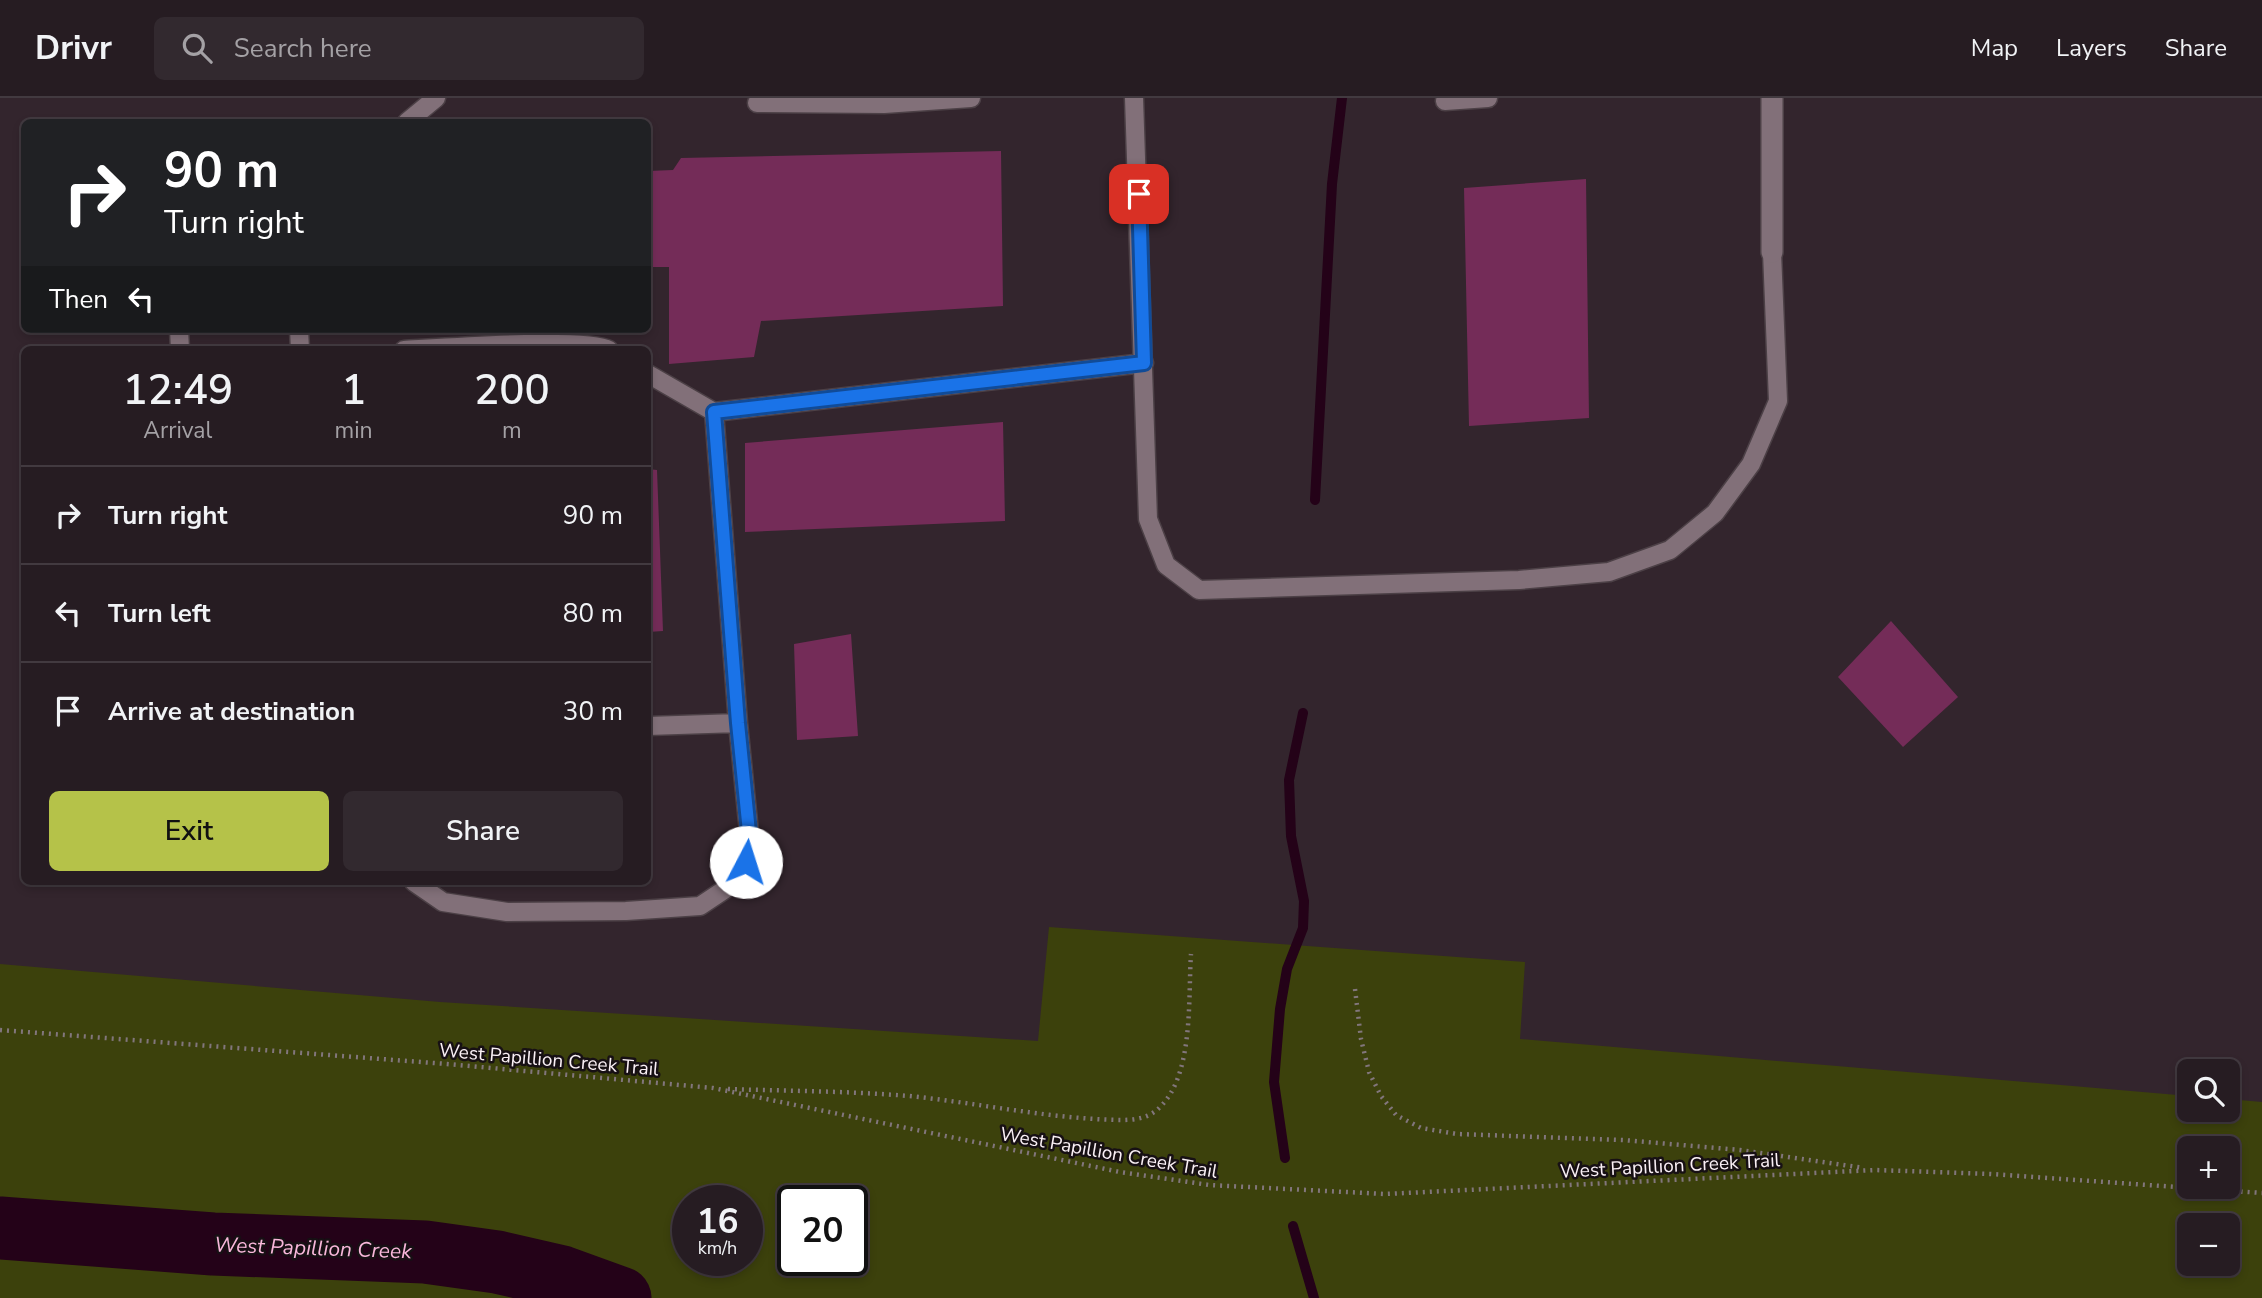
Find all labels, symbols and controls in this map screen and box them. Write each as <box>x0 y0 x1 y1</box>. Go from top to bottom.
search box <box>154 17 644 80</box>
text: Drivr <box>35 26 112 71</box>
icon: search <box>178 29 216 67</box>
text: Search here <box>234 31 372 66</box>
text: Map <box>1971 32 2018 64</box>
text: Layers <box>2056 32 2127 64</box>
text: Share <box>2165 32 2227 64</box>
text: 90 m <box>164 137 279 204</box>
icon: right <box>49 147 140 238</box>
pin <box>1109 164 1169 224</box>
icon: arrive <box>1120 175 1158 213</box>
text: Turn right <box>164 201 304 244</box>
icon: left <box>122 280 160 318</box>
text: Then <box>49 282 108 317</box>
text: 12:49 <box>122 362 233 419</box>
text: 1 <box>341 362 366 419</box>
text: 200 <box>474 362 550 419</box>
text: Arrival <box>143 415 212 446</box>
text: min <box>335 415 373 446</box>
text: m <box>502 415 522 446</box>
icon: right <box>49 496 87 534</box>
text: Turn right <box>108 498 227 533</box>
text: 90 m <box>563 498 623 533</box>
icon: left <box>49 594 87 632</box>
text: Turn left <box>108 596 211 631</box>
text: 80 m <box>563 596 623 631</box>
icon: arrive <box>49 692 87 730</box>
text: Arrive at destination <box>108 694 355 729</box>
text: 30 m <box>563 694 623 729</box>
button: Exit <box>49 791 329 871</box>
button: Share <box>343 791 623 871</box>
position arrow <box>709 825 783 899</box>
street label: West Papillion Creek Trail <box>438 1037 660 1083</box>
map controls <box>2177 1059 2240 1276</box>
button: search <box>2177 1059 2240 1122</box>
street label: West Papillion Creek Trail <box>998 1121 1220 1185</box>
button: + <box>2177 1136 2240 1199</box>
street label: West Papillion Creek Trail <box>1559 1147 1781 1185</box>
speed limit sign: 20 <box>777 1185 868 1276</box>
text: 16 <box>696 1198 739 1245</box>
button: − <box>2177 1213 2240 1276</box>
water label: West Papillion Creek <box>214 1231 413 1265</box>
text: km/h <box>698 1236 737 1260</box>

